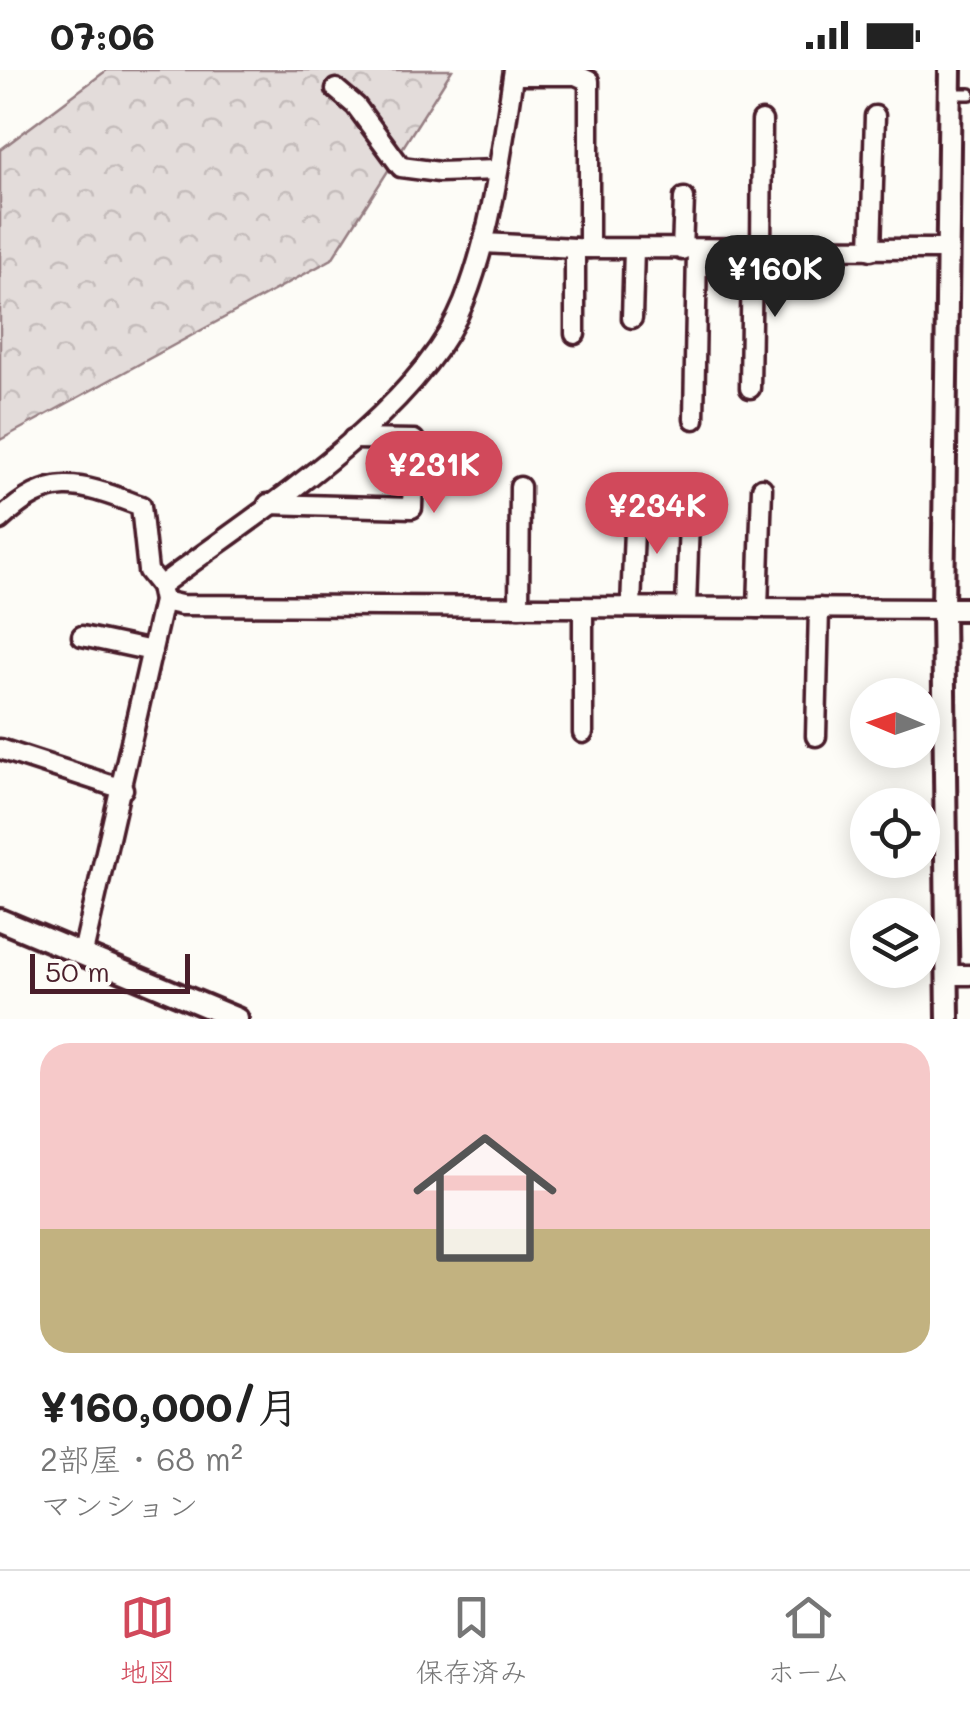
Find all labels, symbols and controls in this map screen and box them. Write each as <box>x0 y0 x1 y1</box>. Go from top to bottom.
text: 07:06 <box>50 10 155 60</box>
pin: ¥160K <box>705 235 845 320</box>
text: ¥160K <box>727 246 823 288</box>
pin: ¥231K <box>364 431 504 516</box>
text: ¥231K <box>387 442 481 484</box>
pin: ¥234K <box>587 472 727 557</box>
text: ¥234K <box>607 483 707 525</box>
north arrow <box>850 678 940 768</box>
map controls <box>850 678 940 988</box>
button: locate <box>850 788 940 878</box>
button: layers <box>850 898 940 988</box>
scale bar <box>30 949 190 994</box>
text: 50 m <box>45 953 110 989</box>
icon: home <box>395 1108 575 1288</box>
text: ¥160,000/月 <box>40 1378 299 1433</box>
text: 2部屋 · 68 m² <box>40 1437 243 1479</box>
text: マンション <box>40 1483 199 1525</box>
tab: 地図 <box>120 1590 176 1690</box>
tab: 保存済み <box>416 1590 528 1690</box>
tab: ホーム <box>767 1590 850 1690</box>

